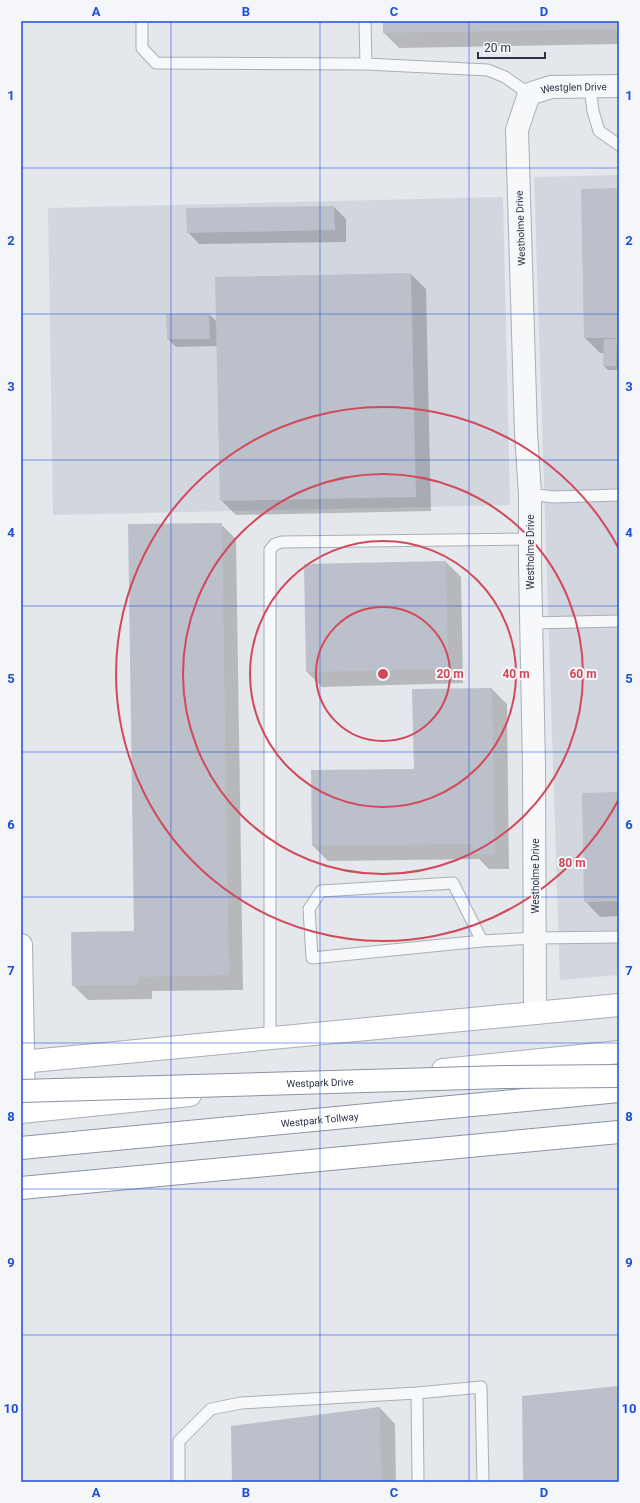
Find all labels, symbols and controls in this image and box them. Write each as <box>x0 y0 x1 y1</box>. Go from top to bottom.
text: A <box>92 4 101 19</box>
text: B <box>242 4 250 19</box>
text: C <box>390 4 399 19</box>
text: D <box>540 4 548 19</box>
scale bar <box>478 34 545 60</box>
text: 20 m <box>484 41 511 55</box>
street label: Westglen Drive <box>539 81 607 96</box>
text: 1 <box>7 88 15 103</box>
text: 1 <box>625 88 633 103</box>
street label: Westholme Drive <box>514 190 527 266</box>
text: 2 <box>7 233 15 248</box>
text: 2 <box>625 233 633 248</box>
text: 3 <box>7 379 15 394</box>
text: 3 <box>625 379 633 394</box>
street label: Westholme Drive <box>525 514 536 590</box>
text: 4 <box>7 525 15 540</box>
text: 4 <box>625 525 633 540</box>
centre of rings <box>376 667 390 681</box>
text: 20 m <box>436 667 464 681</box>
text: 40 m <box>502 667 530 681</box>
text: 60 m <box>569 667 597 681</box>
text: 5 <box>7 671 15 686</box>
text: 5 <box>625 671 633 686</box>
text: 6 <box>7 817 15 832</box>
text: 6 <box>625 817 633 832</box>
street label: Westholme Drive <box>530 838 541 914</box>
text: 80 m <box>558 856 586 870</box>
text: 7 <box>7 963 15 978</box>
text: 7 <box>625 963 633 978</box>
street label: Westpark Drive <box>286 1076 354 1089</box>
text: 8 <box>7 1109 15 1124</box>
text: 8 <box>625 1109 633 1124</box>
street label: Westpark Tollway <box>280 1111 359 1129</box>
text: 9 <box>7 1255 15 1270</box>
text: 9 <box>625 1255 633 1270</box>
text: 10 <box>4 1401 18 1416</box>
text: 10 <box>622 1401 636 1416</box>
text: A <box>92 1485 101 1500</box>
text: B <box>242 1485 250 1500</box>
text: C <box>390 1485 399 1500</box>
text: D <box>540 1485 548 1500</box>

